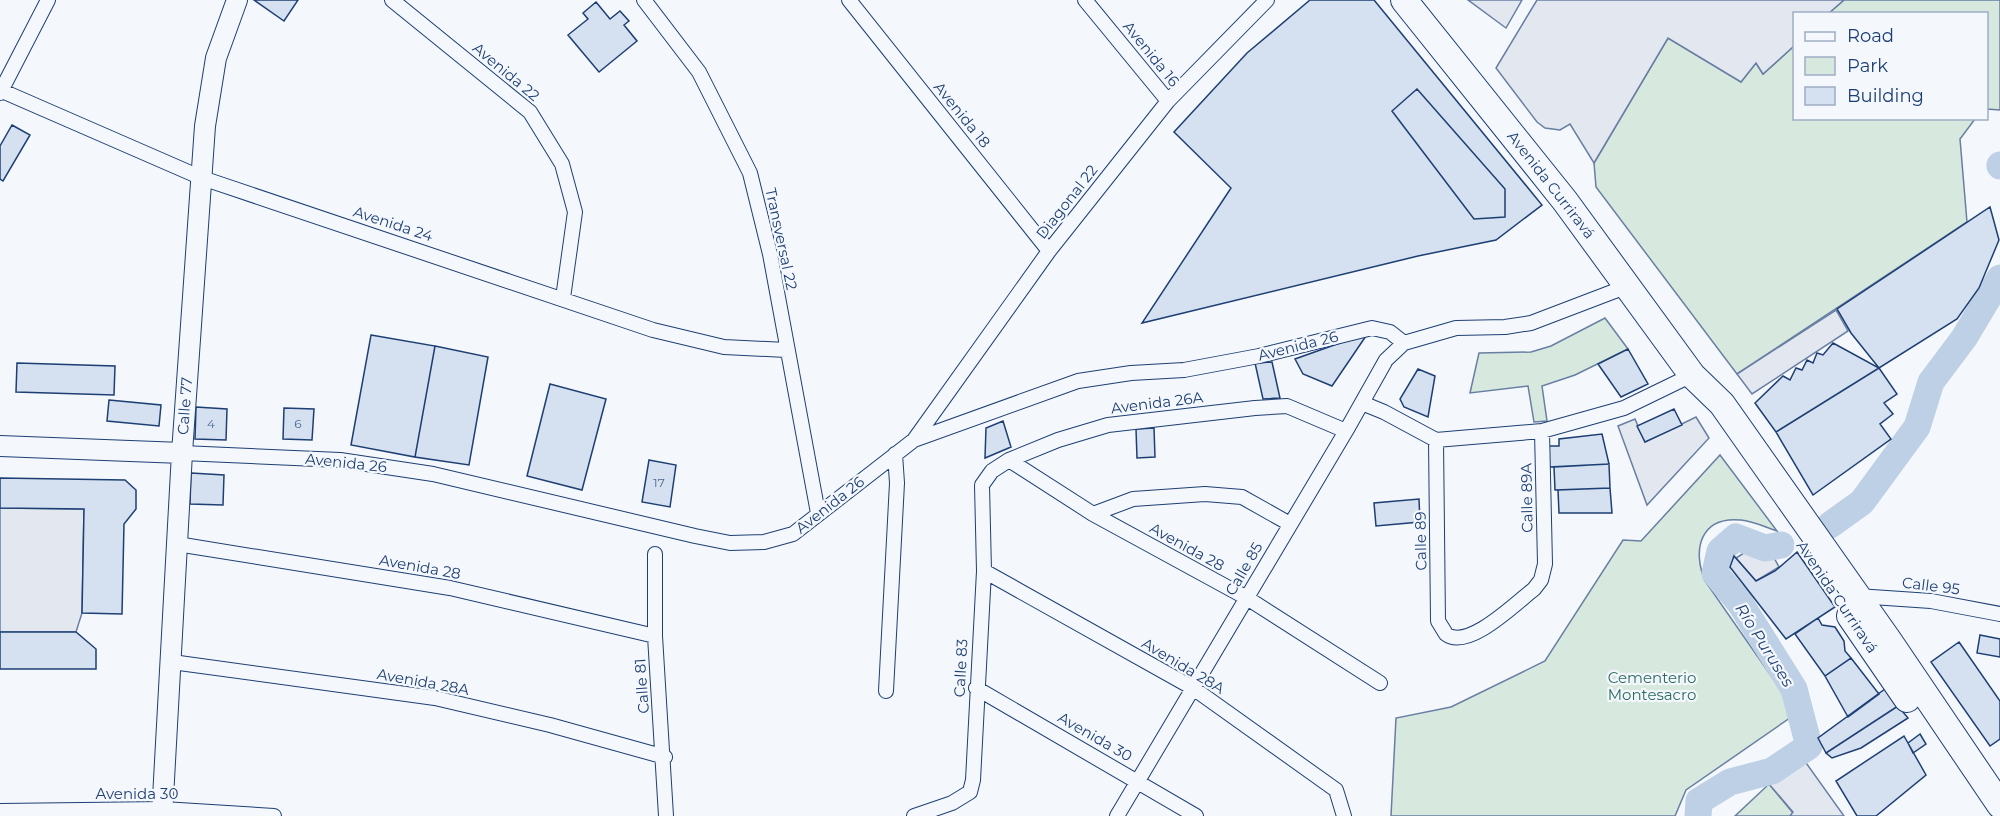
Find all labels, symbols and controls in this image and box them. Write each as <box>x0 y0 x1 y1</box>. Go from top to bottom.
legend <box>1793 12 1988 120</box>
street label: Avenida 16 <box>1119 17 1184 90</box>
text: Road <box>1847 25 1894 47</box>
street label: Avenida 22 <box>469 38 544 105</box>
text: Park <box>1847 55 1888 77</box>
street label: Avenida 18 <box>930 78 995 152</box>
text: Building <box>1847 85 1924 107</box>
street label: Avenida Curriravá <box>1503 127 1599 242</box>
street label: Diagonal 22 <box>1032 161 1101 243</box>
street label: Transversal 22 <box>761 186 802 292</box>
street label: Avenida 24 <box>351 202 435 245</box>
street label: Avenida 26 <box>1256 326 1340 365</box>
street label: Calle 77 <box>173 376 196 436</box>
street label: Avenida 26A <box>1110 387 1204 418</box>
house number: 4 <box>207 416 215 431</box>
house number: 6 <box>294 416 302 431</box>
street label: Avenida 26 <box>304 449 388 476</box>
street label: Calle 89A <box>1516 463 1537 533</box>
street label: Avenida 26 <box>792 472 868 537</box>
house number: 17 <box>653 475 665 490</box>
street label: Calle 89 <box>1410 511 1431 571</box>
street label: Avenida 28 <box>1147 518 1228 575</box>
street label: Avenida Curriravá <box>1793 537 1882 657</box>
street label: Calle 85 <box>1221 539 1266 599</box>
street label: Avenida 28 <box>378 550 462 583</box>
street label: Calle 95 <box>1901 573 1961 598</box>
water label: Río Puruses <box>1731 600 1798 691</box>
street label: Avenida 28A <box>1138 633 1228 698</box>
street label: Calle 83 <box>949 638 972 698</box>
street label: Calle 81 <box>630 658 653 714</box>
street label: Avenida 28A <box>376 664 471 699</box>
park label: Cementerio Montesacro <box>1608 668 1696 704</box>
street label: Avenida 30 <box>1055 708 1136 766</box>
street label: Avenida 30 <box>96 784 178 803</box>

